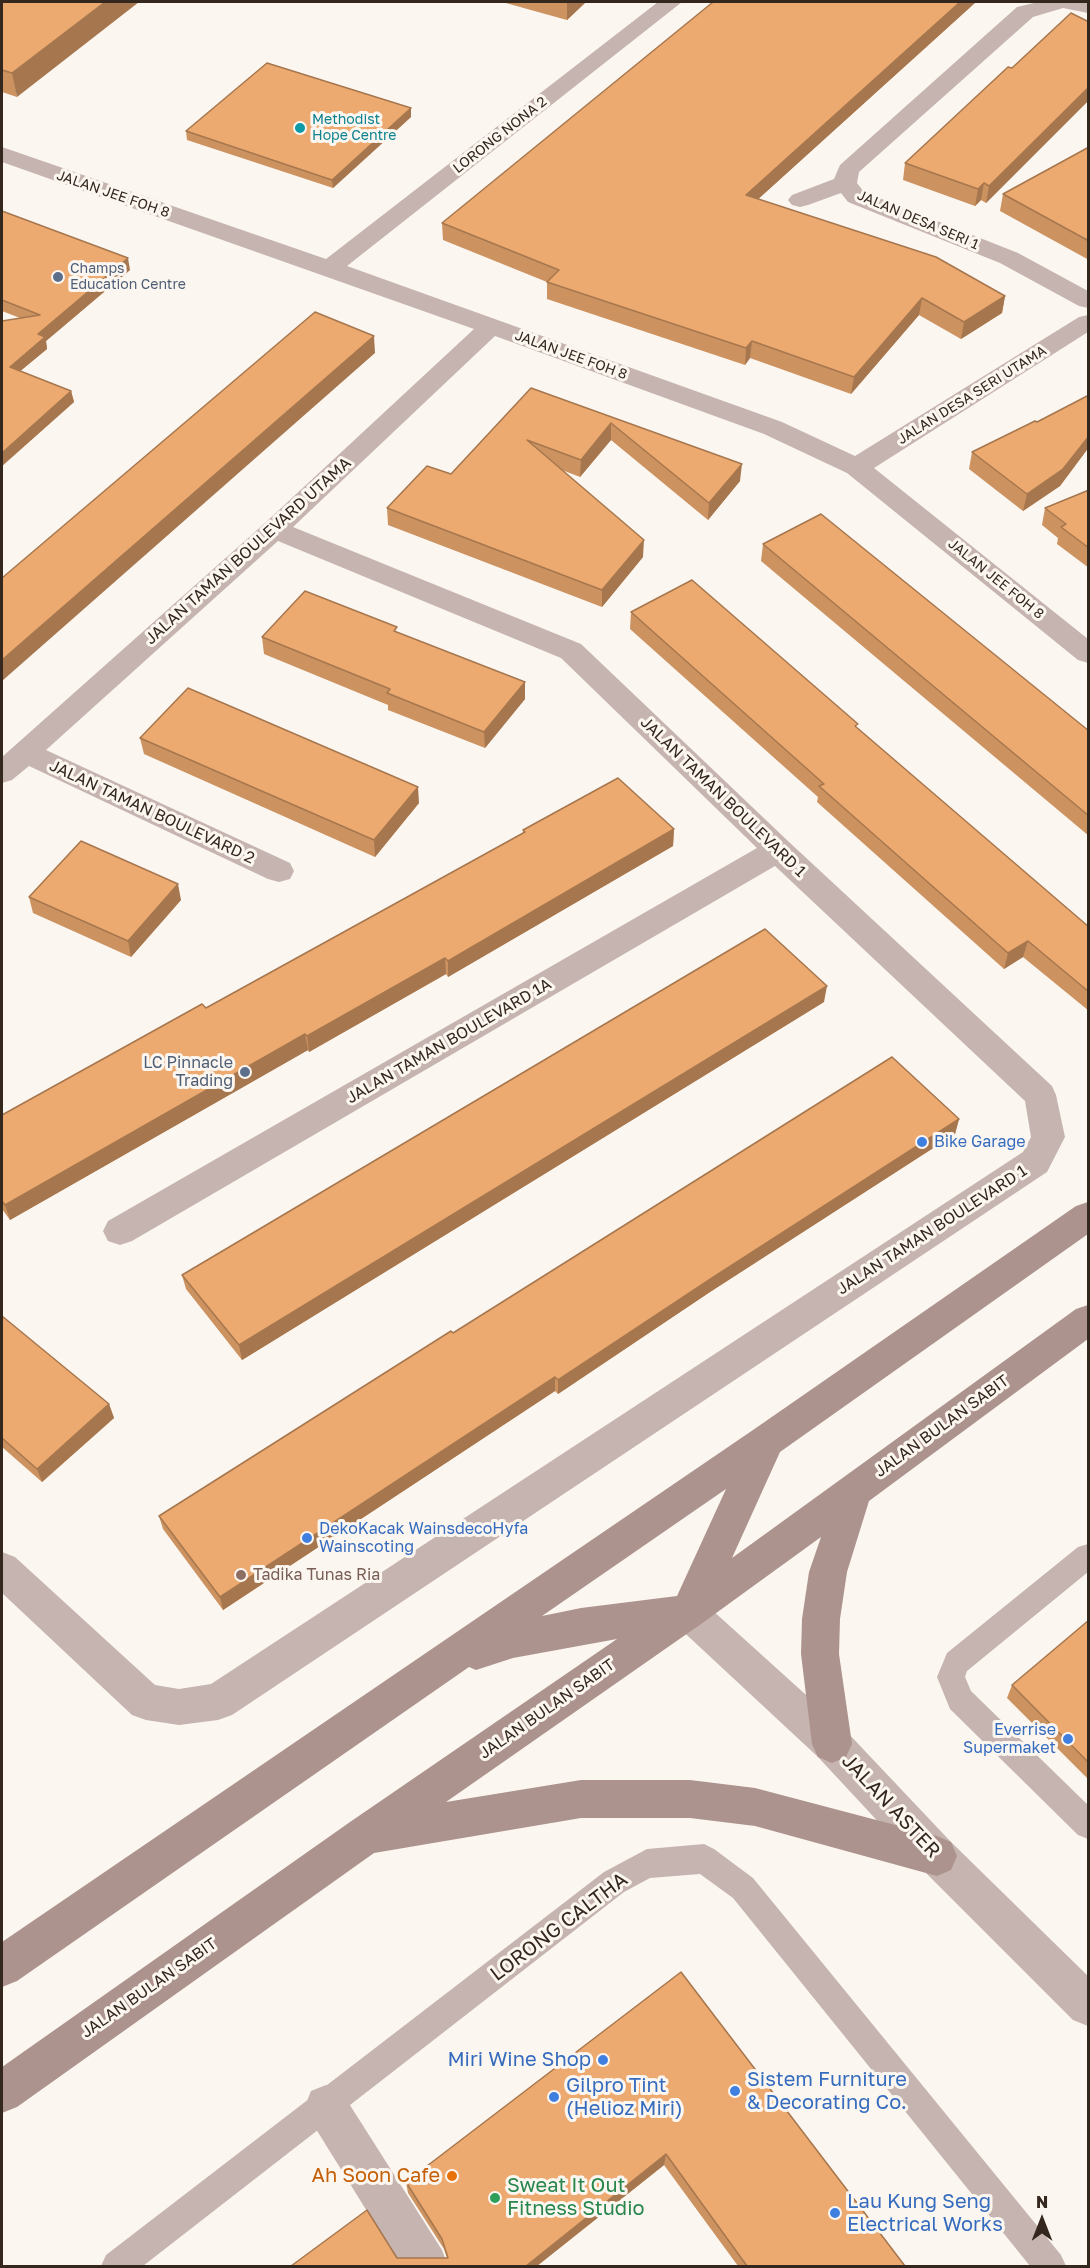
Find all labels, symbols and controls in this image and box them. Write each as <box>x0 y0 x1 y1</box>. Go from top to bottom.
street label: LORONG NONA 2 <box>450 93 550 177</box>
place label: Methodist Hope Centre <box>312 112 396 144</box>
marker: Methodist Hope Centre <box>293 121 307 135</box>
street label: JALAN JEE FOH 8 <box>54 167 172 221</box>
street label: JALAN DESA SERI 1 <box>855 187 981 253</box>
place label: Champs Education Centre <box>70 261 186 294</box>
marker: Champs Education Centre <box>51 270 65 284</box>
street label: JALAN JEE FOH 8 <box>513 327 629 383</box>
street label: JALAN DESA SERI UTAMA <box>895 342 1049 448</box>
street label: JALAN TAMAN BOULEVARD UTAMA <box>141 453 355 649</box>
street label: JALAN JEE FOH 8 <box>945 535 1047 623</box>
street label: JALAN TAMAN BOULEVARD 1 <box>636 713 810 881</box>
street label: JALAN TAMAN BOULEVARD 2 <box>46 756 258 868</box>
street label: JALAN TAMAN BOULEVARD 1A <box>343 974 555 1108</box>
place label: LC Pinnacle Trading <box>143 1053 233 1091</box>
marker: LC Pinnacle Trading <box>238 1065 252 1079</box>
place label: Bike Garage <box>934 1132 1026 1152</box>
marker: Bike Garage <box>915 1135 929 1149</box>
street label: JALAN TAMAN BOULEVARD 1 <box>833 1161 1031 1299</box>
street label: JALAN BULAN SABIT <box>871 1371 1013 1481</box>
place label: DekoKacak WainsdecoHyfa Wainscoting <box>319 1519 528 1557</box>
marker: DekoKacak WainsdecoHyfa Wainscoting <box>300 1531 314 1545</box>
place label: Tadika Tunas Ria <box>253 1565 380 1585</box>
marker: Tadika Tunas Ria <box>234 1568 248 1582</box>
street label: JALAN BULAN SABIT <box>476 1655 618 1763</box>
place label: Everrise Supermaket <box>963 1720 1056 1758</box>
marker: Everrise Supermaket <box>1061 1732 1075 1746</box>
street label: JALAN ASTER <box>837 1749 945 1863</box>
street label: LORONG CALTHA <box>486 1868 632 1986</box>
street label: JALAN BULAN SABIT <box>78 1934 220 2042</box>
place label: Miri Wine Shop <box>447 2048 591 2072</box>
marker: Miri Wine Shop <box>596 2053 610 2067</box>
place label: Sistem Furniture & Decorating Co. <box>747 2068 907 2115</box>
place label: Gilpro Tint (Helioz Miri) <box>566 2074 683 2121</box>
marker: Sistem Furniture & Decorating Co. <box>728 2084 742 2098</box>
marker: Gilpro Tint (Helioz Miri) <box>547 2090 561 2104</box>
place label: Ah Soon Cafe <box>312 2164 440 2188</box>
marker: Ah Soon Cafe <box>445 2169 459 2183</box>
place label: Sweat It Out Fitness Studio <box>507 2174 645 2221</box>
place label: Lau Kung Seng Electrical Works <box>847 2190 1003 2237</box>
north arrow <box>1012 2190 1072 2250</box>
marker: Sweat It Out Fitness Studio <box>488 2191 502 2205</box>
text: N <box>1036 2192 1048 2212</box>
marker: Lau Kung Seng Electrical Works <box>828 2206 842 2220</box>

